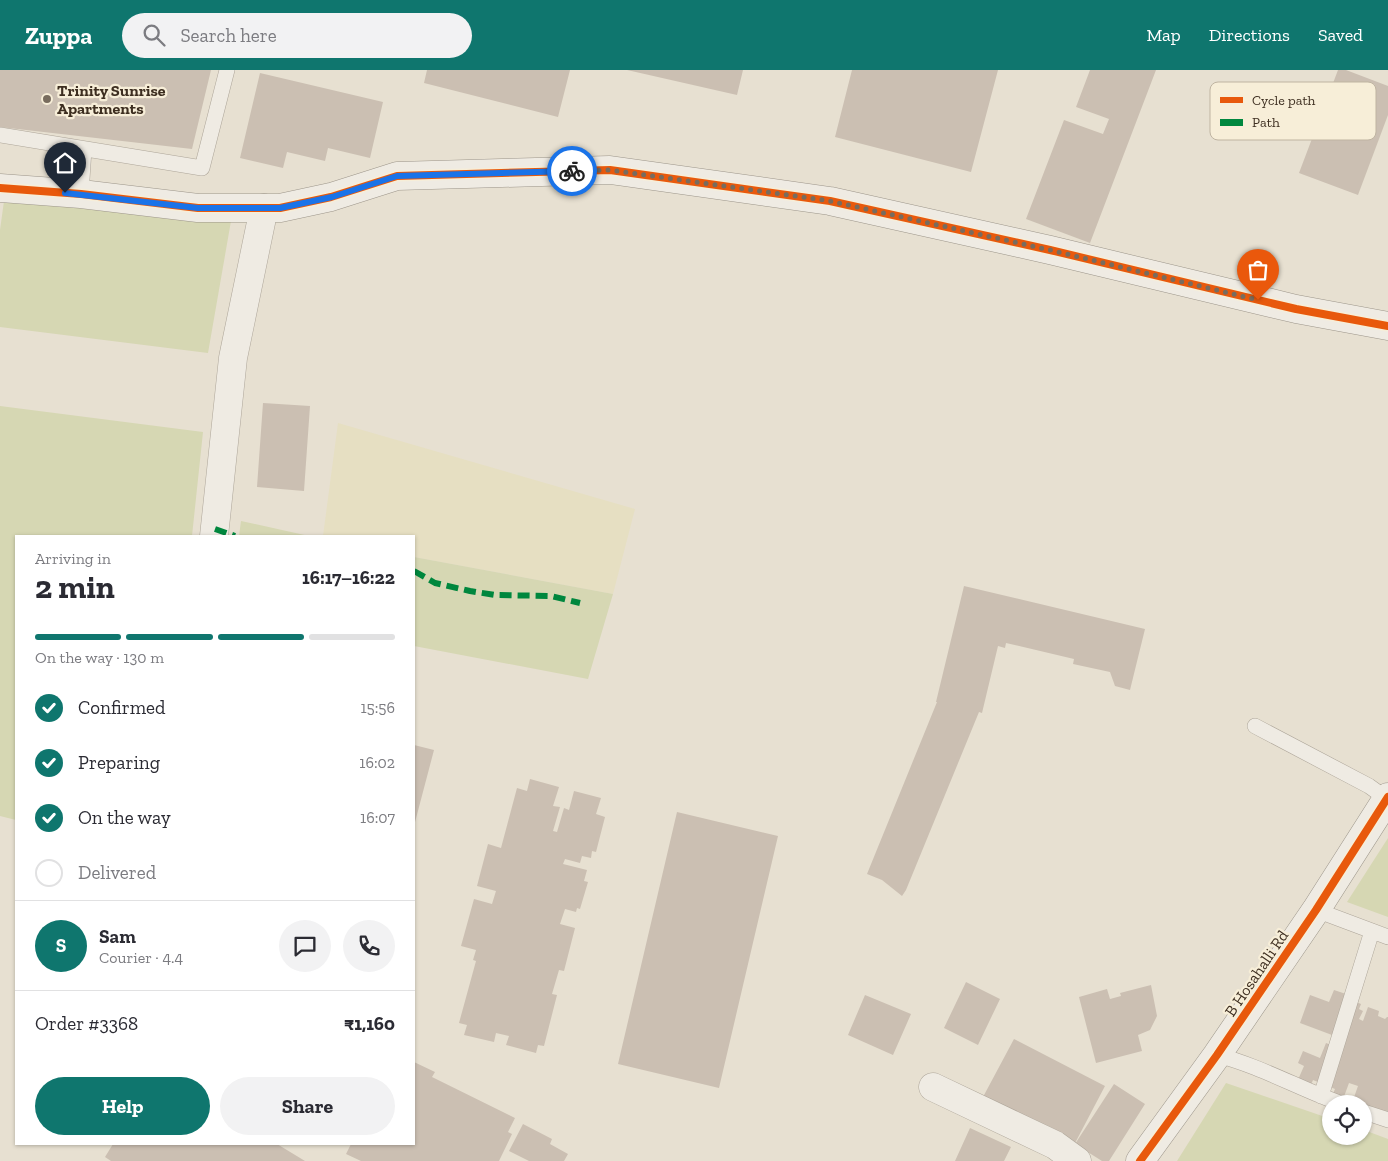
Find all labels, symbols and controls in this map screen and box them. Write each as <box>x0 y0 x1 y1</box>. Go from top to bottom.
search box <box>122 13 472 58</box>
text: Zuppa <box>25 21 92 50</box>
icon: search <box>140 21 168 49</box>
text: Search here <box>180 24 277 47</box>
text: Map <box>1146 24 1181 46</box>
text: Directions <box>1209 24 1290 46</box>
text: Saved <box>1318 24 1363 46</box>
place label: Trinity Sunrise Apartments <box>57 81 166 118</box>
legend <box>1210 82 1376 140</box>
text: Cycle path <box>1252 92 1316 109</box>
marker: Trinity Sunrise Apartments <box>41 93 53 105</box>
text: Path <box>1252 114 1280 131</box>
pin <box>44 142 86 193</box>
courier <box>547 146 597 196</box>
icon: home <box>51 149 79 177</box>
icon: bike <box>558 157 586 185</box>
pin <box>1237 249 1279 300</box>
icon: bag <box>1244 256 1272 284</box>
text: Arriving in <box>35 549 111 568</box>
text: 16:17–16:22 <box>302 566 395 589</box>
text: 2 min <box>35 568 115 606</box>
text: On the way · 130 m <box>35 648 164 667</box>
icon: check <box>35 694 63 722</box>
text: Confirmed <box>78 696 165 719</box>
text: 15:56 <box>360 698 395 717</box>
icon: check <box>35 749 63 777</box>
text: Preparing <box>78 751 160 774</box>
text: 16:02 <box>359 753 395 772</box>
icon: check <box>35 804 63 832</box>
text: On the way <box>78 806 171 829</box>
text: 16:07 <box>360 808 395 827</box>
text: Delivered <box>78 861 156 884</box>
button: chat <box>279 920 331 972</box>
button: phone <box>343 920 395 972</box>
text: Sam <box>99 925 136 948</box>
street label: B Hosahalli Rd <box>1221 926 1292 1020</box>
text: S <box>56 934 66 957</box>
text: Courier · 4.4 <box>99 948 183 967</box>
text: Order #3368 <box>35 1012 138 1035</box>
text: ₹1,160 <box>344 1012 395 1035</box>
button: Help <box>35 1077 210 1135</box>
button: Share <box>220 1077 395 1135</box>
map controls <box>1322 1095 1372 1145</box>
button: locate <box>1322 1095 1372 1145</box>

